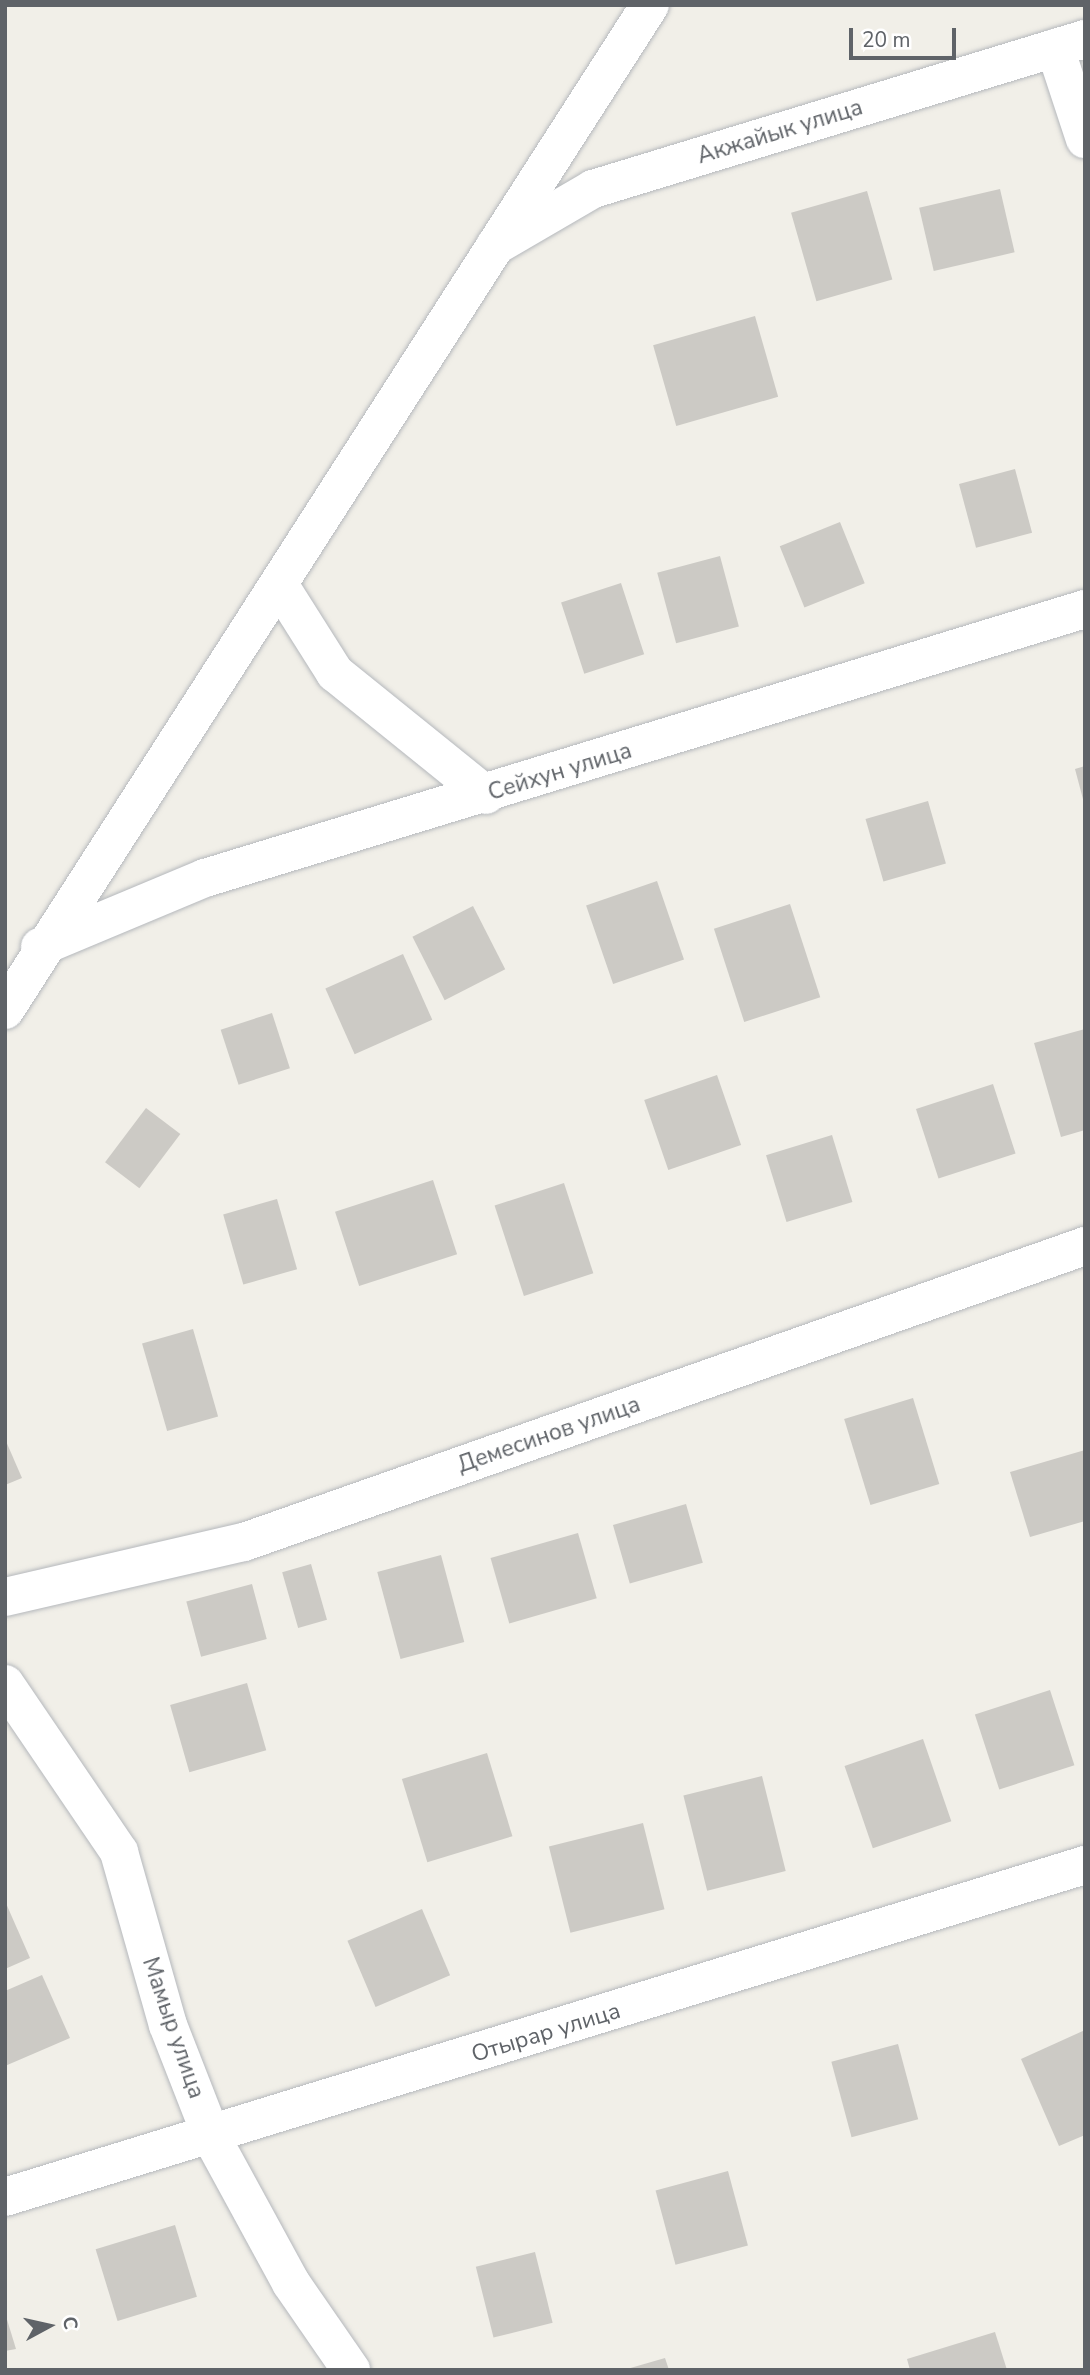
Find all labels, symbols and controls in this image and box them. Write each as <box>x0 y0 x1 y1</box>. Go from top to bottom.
scale bar <box>852 14 959 58</box>
text: 20 m <box>862 26 911 54</box>
street label: Акжайык улица <box>694 94 866 170</box>
street label: Сейхун улица <box>485 737 635 807</box>
street label: Демесинов улица <box>454 1391 644 1479</box>
street label: Мамыр улица <box>136 1954 210 2102</box>
street label: Отырар улица <box>468 1997 624 2069</box>
north arrow <box>14 2291 84 2361</box>
text: С <box>56 2315 84 2331</box>

